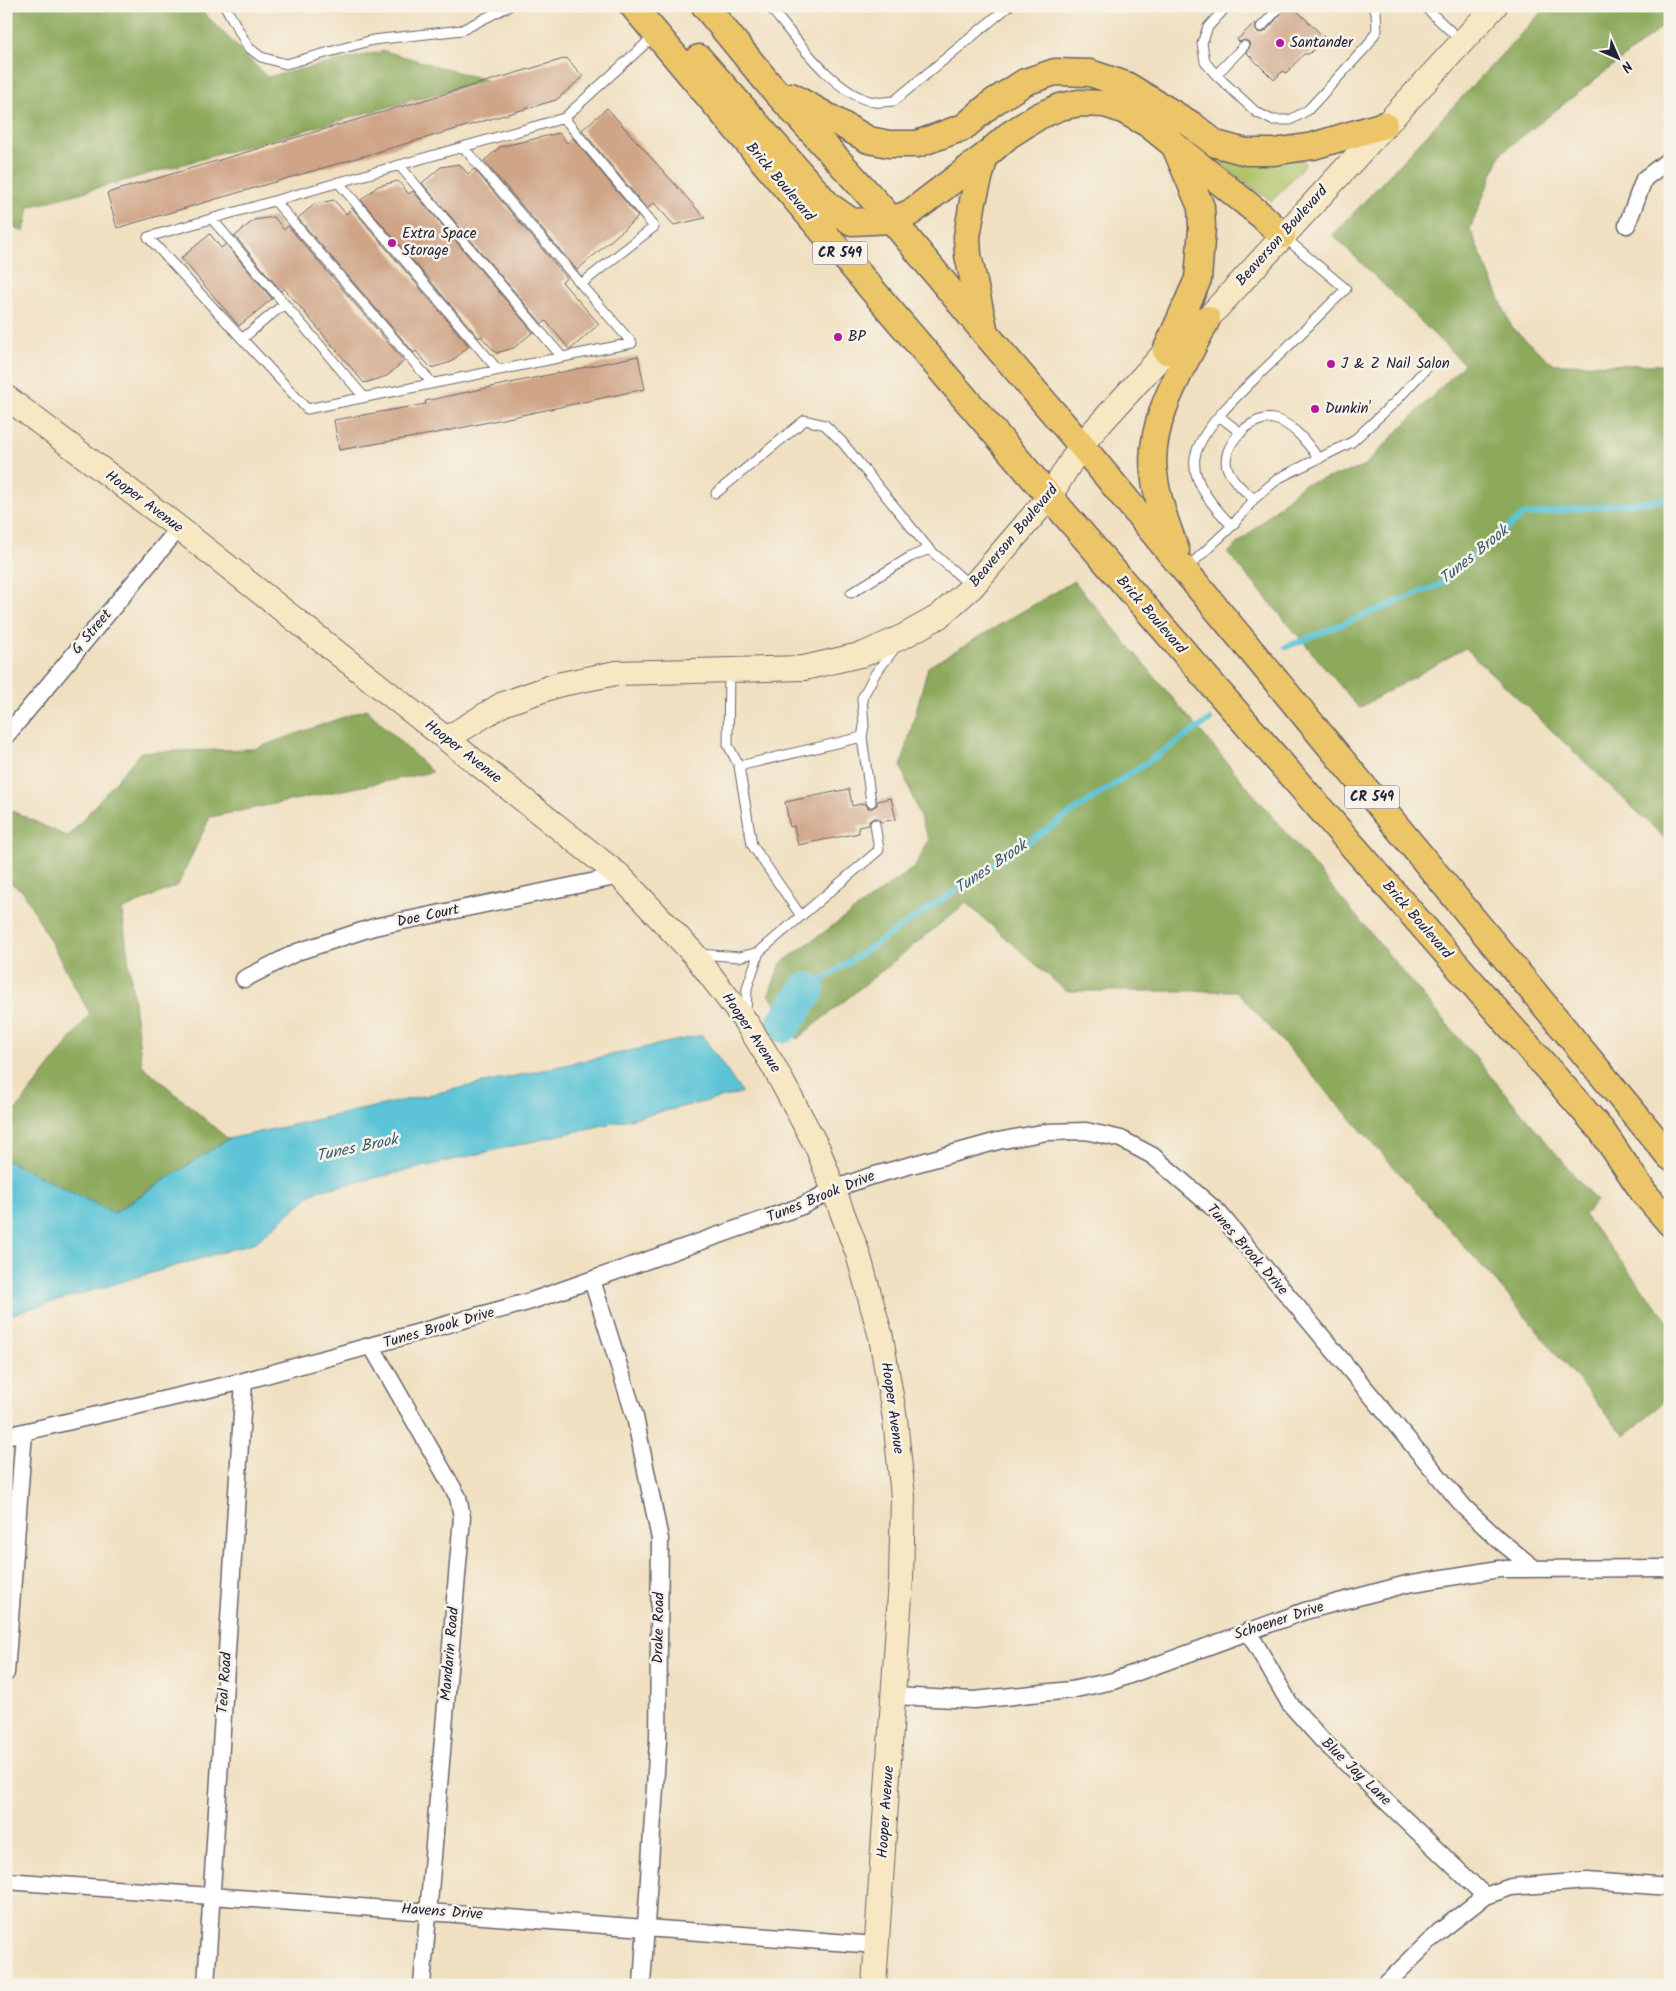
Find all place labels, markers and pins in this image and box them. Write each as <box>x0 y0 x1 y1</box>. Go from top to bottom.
place label: Santander <box>1290 31 1354 55</box>
marker: Santander <box>1274 37 1286 49</box>
place label: Extra Space Storage <box>402 222 477 263</box>
marker: Extra Space Storage <box>386 237 398 249</box>
place label: BP <box>848 325 867 349</box>
marker: BP <box>832 331 844 343</box>
place label: J & Z Nail Salon <box>1341 352 1450 376</box>
marker: J & Z Nail Salon <box>1325 358 1337 370</box>
place label: Dunkin' <box>1325 397 1371 421</box>
marker: Dunkin' <box>1309 403 1321 415</box>

